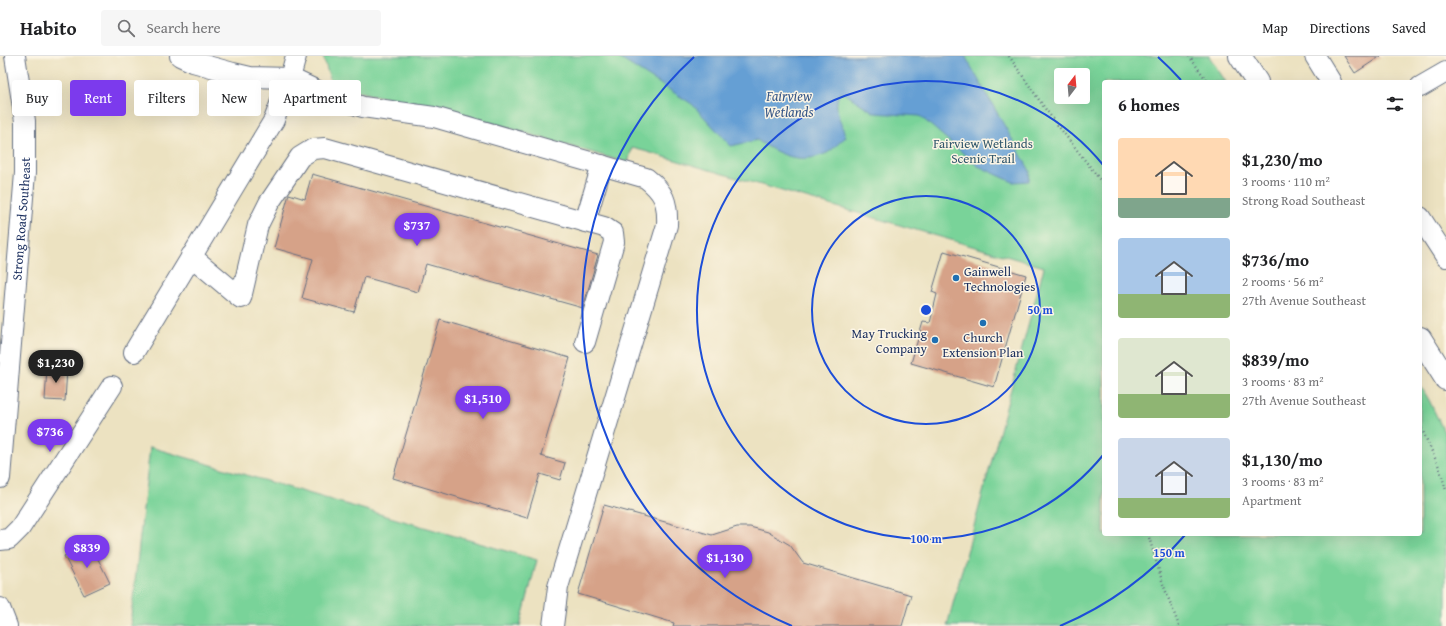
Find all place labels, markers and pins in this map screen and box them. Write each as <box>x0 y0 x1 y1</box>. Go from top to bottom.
pin: $737 <box>393 213 441 247</box>
place label: Gainwell Technologies <box>964 262 1035 296</box>
marker: Gainwell Technologies <box>951 273 961 283</box>
centre of rings <box>919 303 933 317</box>
marker: Church Extension Plan <box>978 318 988 328</box>
place label: May Trucking Company <box>852 324 928 358</box>
place label: Church Extension Plan <box>943 328 1024 362</box>
marker: May Trucking Company <box>930 335 940 345</box>
pin: $1,230 <box>23 350 89 384</box>
pin: $1,510 <box>450 386 516 420</box>
pin: $736 <box>26 419 74 453</box>
pin: $839 <box>63 535 111 569</box>
pin: $1,130 <box>692 545 758 579</box>

